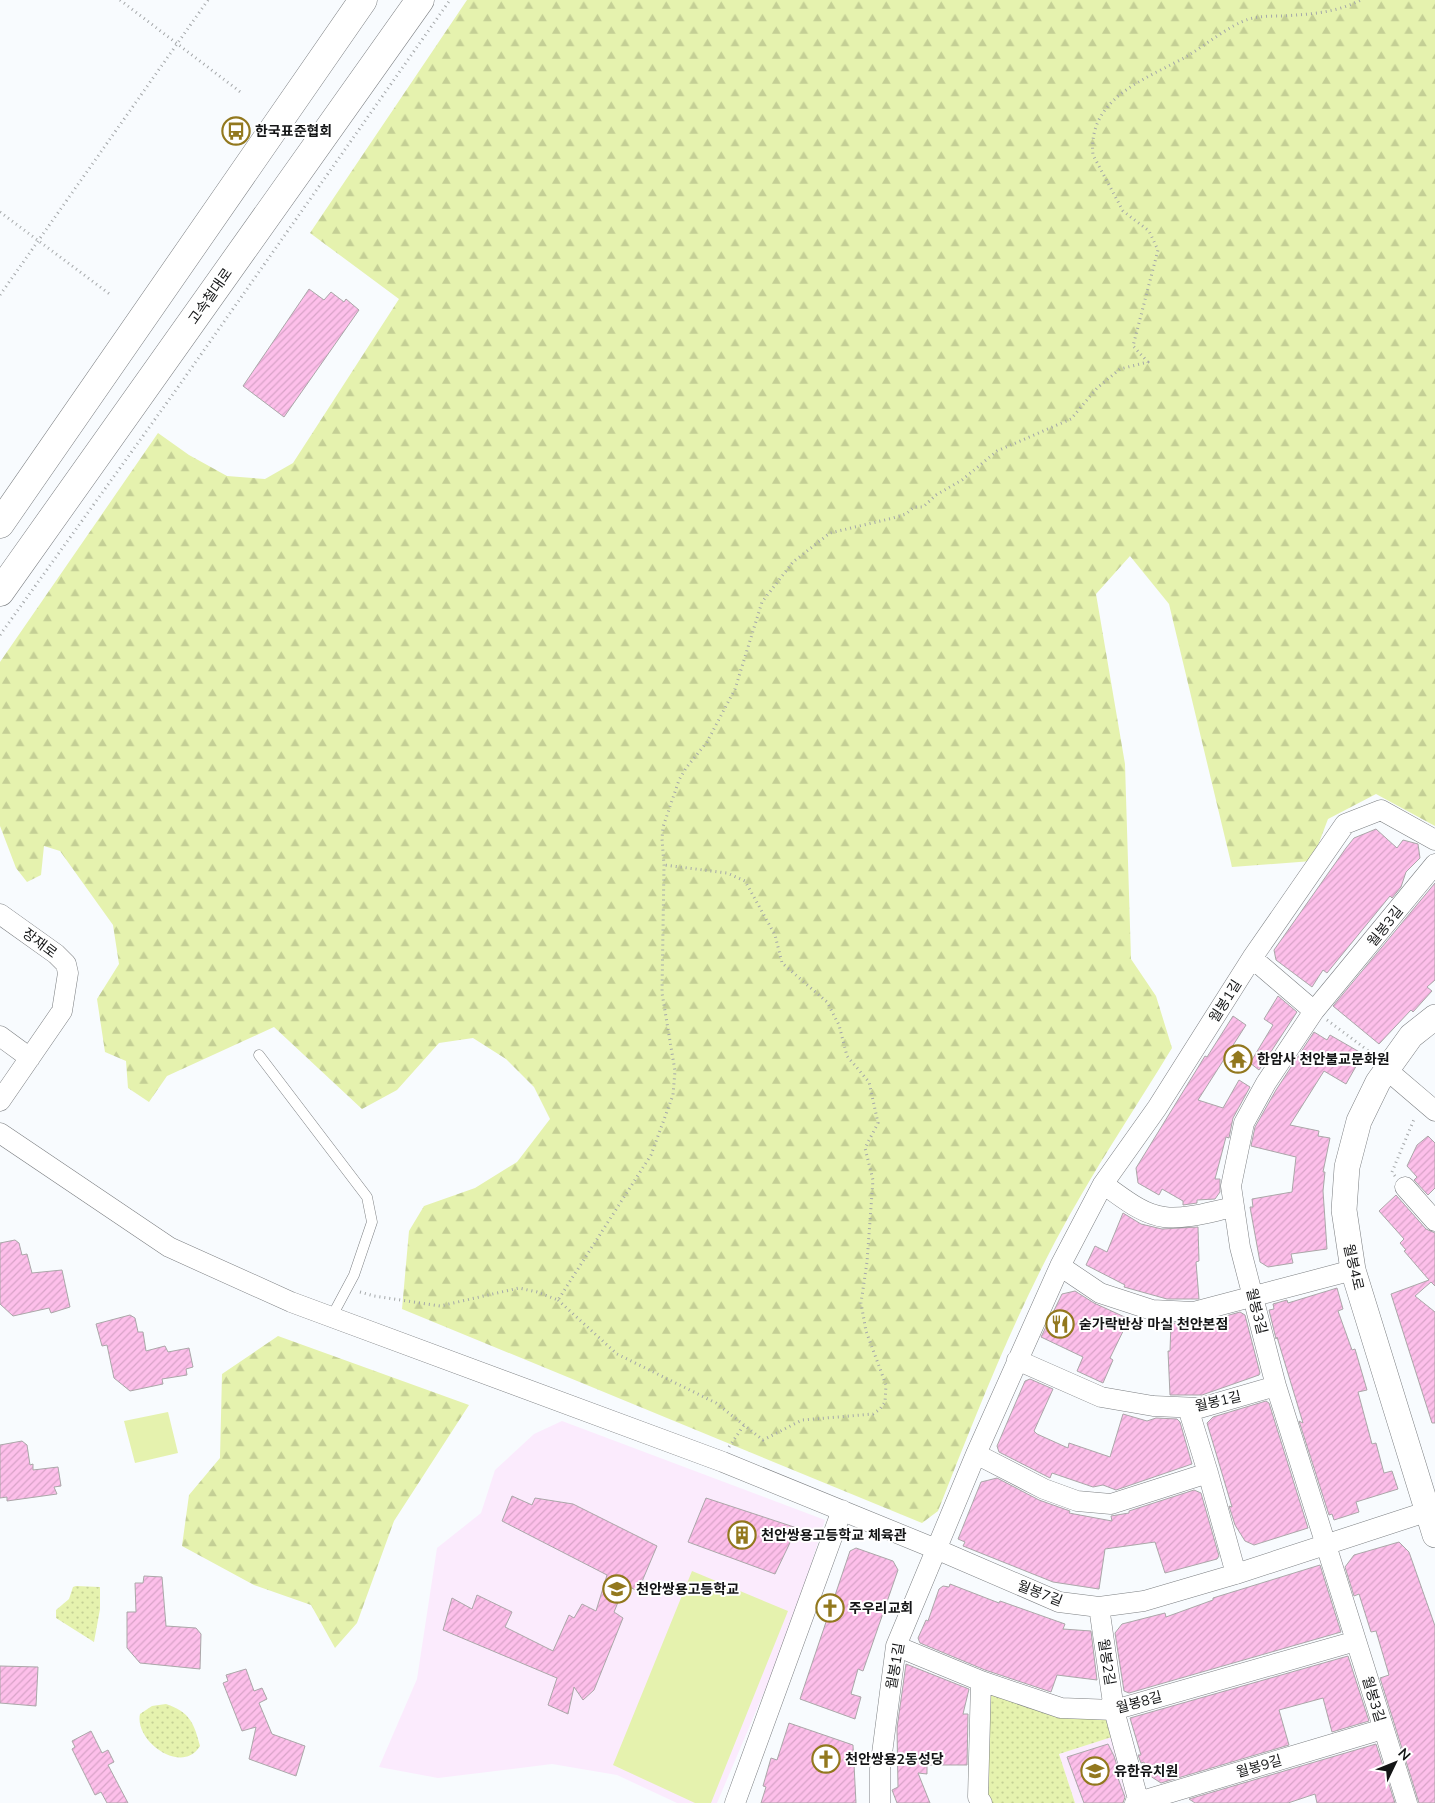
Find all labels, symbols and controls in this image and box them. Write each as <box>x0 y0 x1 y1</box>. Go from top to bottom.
bus stop icon: 한국표준협회 <box>221 116 251 146</box>
place label: 한국표준협회 <box>255 122 332 140</box>
street label: 고속철대로 <box>184 264 236 328</box>
street label: 월봉3길 <box>1363 902 1407 950</box>
street label: 장재로 <box>19 924 61 962</box>
street label: 월봉1길 <box>1205 976 1245 1026</box>
temple icon: 한암사 천안불교문화원 <box>1223 1044 1253 1074</box>
place label: 한암사 천안불교문화원 <box>1257 1050 1390 1068</box>
street label: 월봉4로 <box>1340 1242 1368 1292</box>
street label: 월봉3길 <box>1243 1286 1271 1336</box>
restaurant icon: 숟가락반상 마실 천안본점 <box>1045 1309 1075 1339</box>
place label: 숟가락반상 마실 천안본점 <box>1079 1315 1228 1333</box>
street label: 월봉1길 <box>1193 1387 1243 1415</box>
building icon: 천안쌍용고등학교 체육관 <box>727 1520 757 1550</box>
place label: 천안쌍용고등학교 체육관 <box>761 1526 907 1544</box>
school or university icon: 천안쌍용고등학교 <box>602 1574 632 1604</box>
street label: 월봉7길 <box>1015 1576 1065 1610</box>
place label: 천안쌍용고등학교 <box>636 1580 739 1598</box>
church icon: 주우리교회 <box>815 1593 845 1623</box>
place label: 주우리교회 <box>849 1599 913 1617</box>
street label: 월봉2길 <box>1094 1637 1120 1687</box>
street label: 월봉1길 <box>882 1641 908 1691</box>
street label: 월봉3길 <box>1359 1674 1389 1724</box>
street label: 월봉8길 <box>1114 1687 1164 1717</box>
north arrow <box>1370 1738 1420 1788</box>
church icon: 천안쌍용2동성당 <box>811 1744 841 1774</box>
text: N <box>1394 1744 1415 1764</box>
place label: 천안쌍용2동성당 <box>845 1750 944 1768</box>
street label: 월봉9길 <box>1234 1751 1284 1781</box>
school or university icon: 유한유치원 <box>1080 1756 1110 1786</box>
place label: 유한유치원 <box>1114 1762 1178 1780</box>

